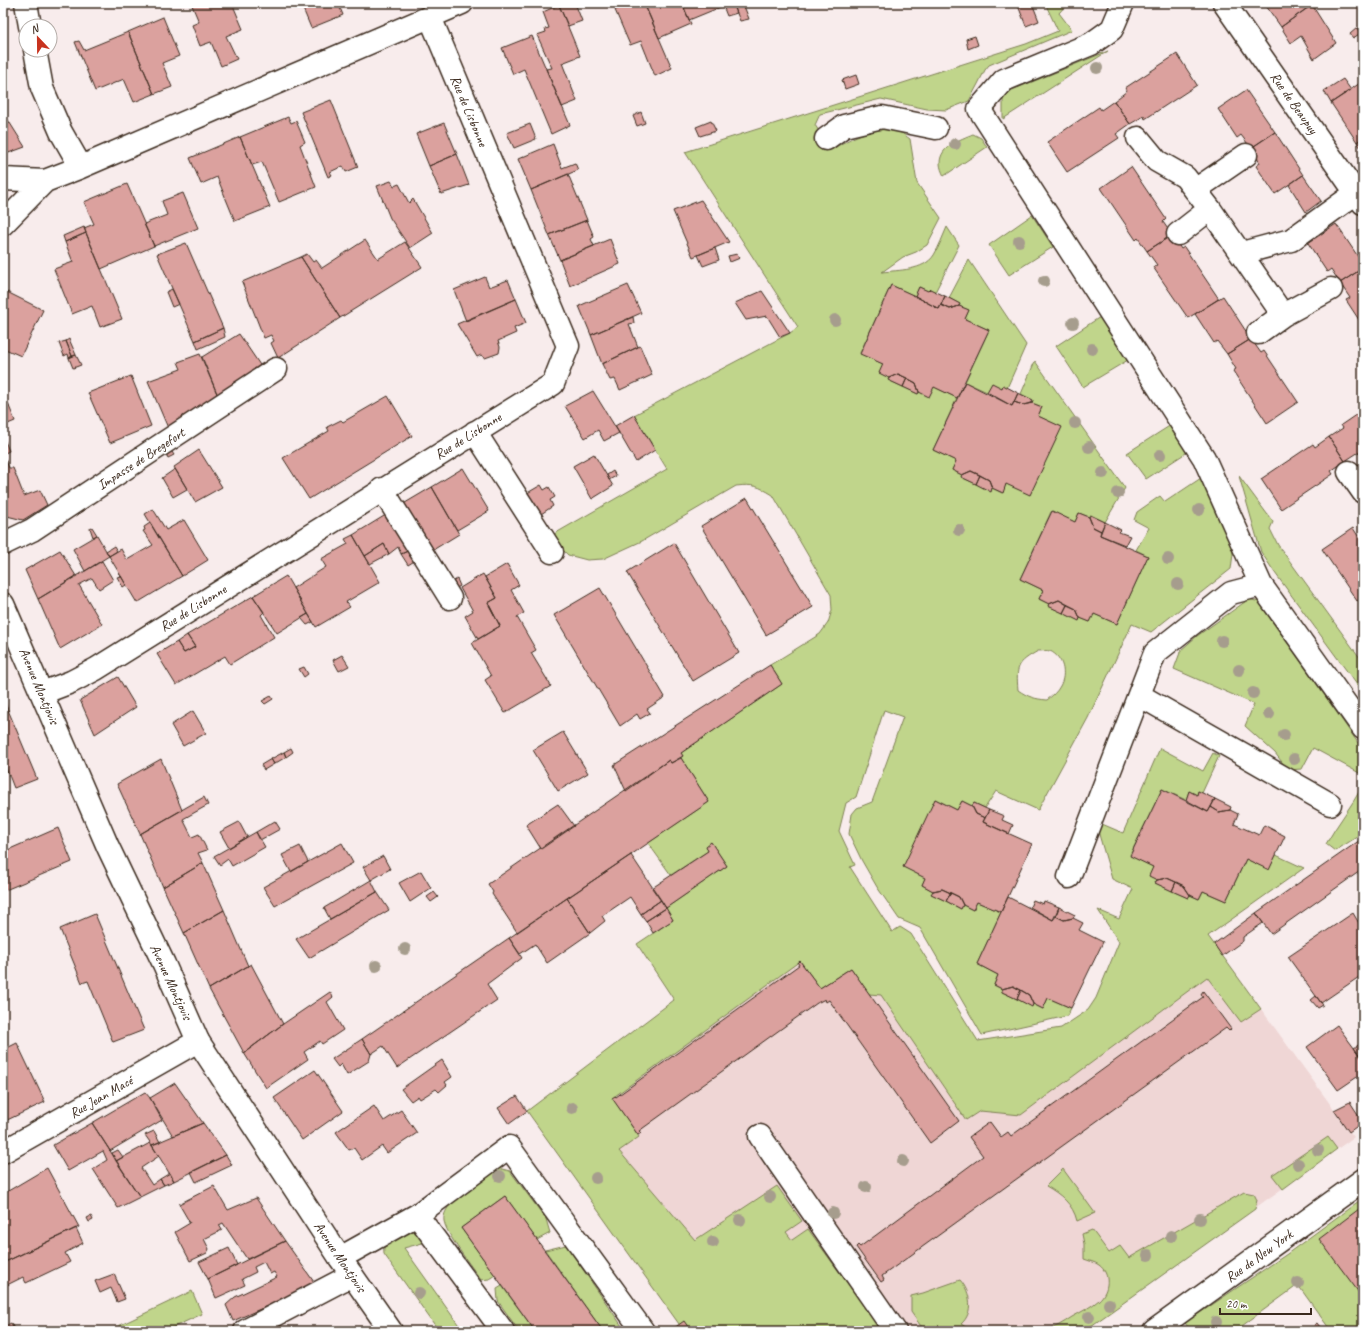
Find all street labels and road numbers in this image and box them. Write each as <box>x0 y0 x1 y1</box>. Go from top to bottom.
street label: Rue de Beaupuy <box>1267 69 1322 138</box>
street label: Rue de Lisbonne <box>446 73 492 150</box>
street label: Rue de Lisbonne <box>432 408 506 463</box>
street label: Impasse de Bregefort <box>94 424 189 494</box>
street label: Rue de Lisbonne <box>157 580 231 635</box>
street label: Avenue Montjovis <box>15 645 63 728</box>
street label: Avenue Montjovis <box>146 942 196 1024</box>
street label: Rue Jean Macé <box>66 1071 138 1122</box>
street label: Avenue Montjovis <box>310 1219 370 1296</box>
street label: Rue de New York <box>1222 1225 1297 1286</box>

